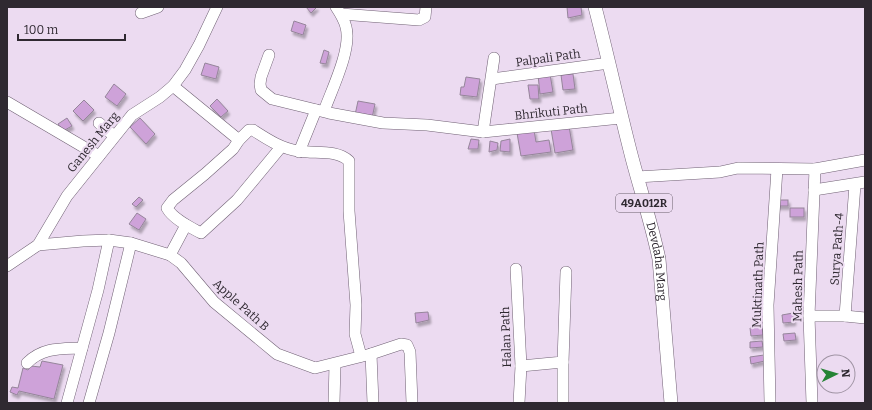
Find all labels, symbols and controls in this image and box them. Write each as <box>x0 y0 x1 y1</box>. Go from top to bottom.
scale bar <box>18 16 125 42</box>
text: 100 m <box>24 23 59 37</box>
street label: Palpali Path <box>515 46 582 69</box>
street label: Bhrikuti Path <box>514 101 589 123</box>
street label: Ganesh Marg <box>64 109 122 175</box>
road number: 49A012R <box>616 194 672 212</box>
street label: Surya Path-4 <box>827 212 847 286</box>
street label: Devdaha Marg <box>643 220 669 302</box>
street label: Muktinath Path <box>750 241 767 328</box>
street label: Mahesh Path <box>790 249 806 322</box>
street label: Apple Path B <box>210 276 272 334</box>
street label: Halan Path <box>498 306 514 368</box>
north arrow <box>816 354 856 394</box>
text: N <box>839 368 852 378</box>

